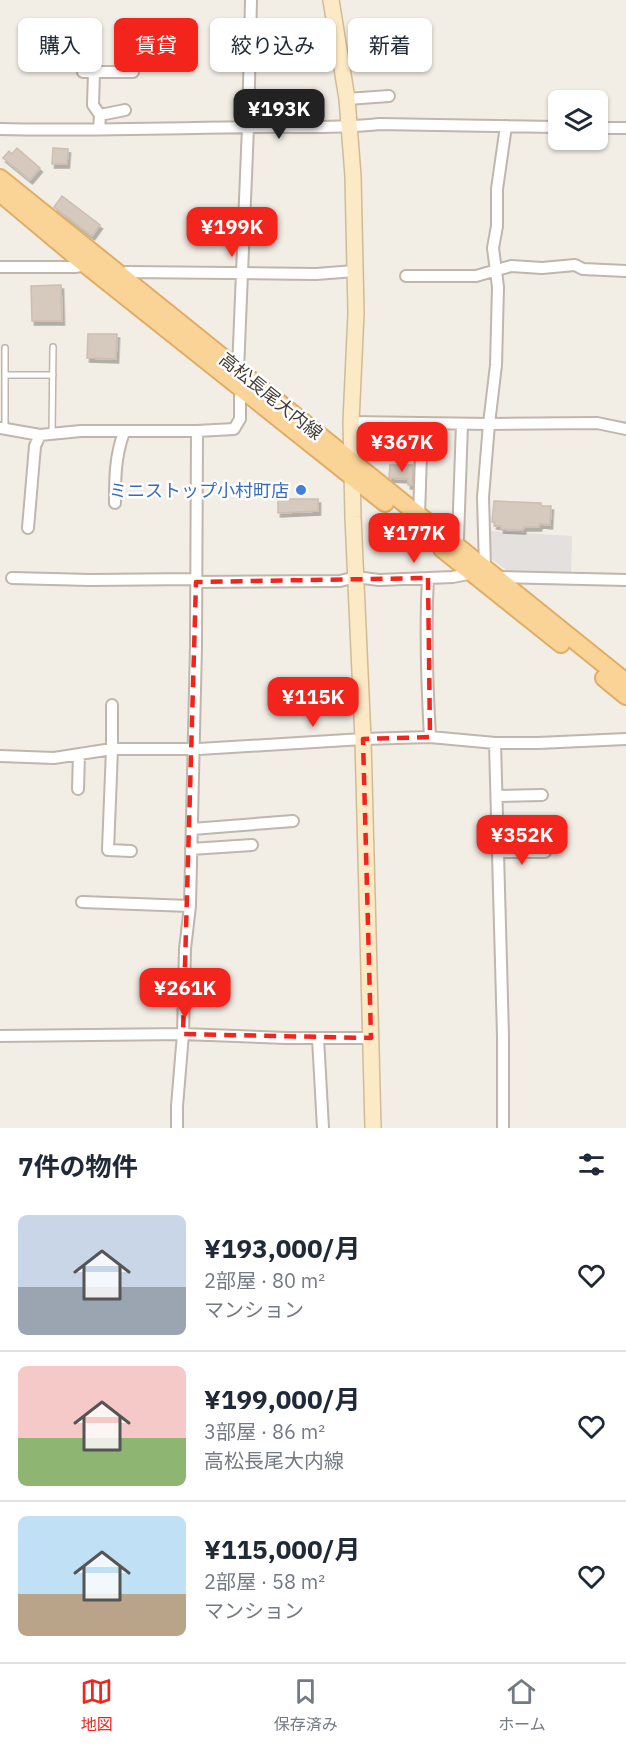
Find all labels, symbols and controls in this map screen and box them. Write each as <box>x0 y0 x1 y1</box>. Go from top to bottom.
chip: 購入 <box>18 18 102 72</box>
chip: 賃貸 <box>114 18 198 72</box>
chip: 絞り込み <box>210 18 336 72</box>
chip: 新着 <box>348 18 432 72</box>
pin: ¥193K <box>237 89 321 140</box>
map controls <box>548 90 608 150</box>
button: layers <box>548 90 608 150</box>
text: ¥193K <box>248 95 310 122</box>
pin: ¥199K <box>190 207 274 258</box>
text: ¥199K <box>201 213 263 240</box>
street label: 高松長尾大内線 <box>215 347 327 445</box>
pin: ¥367K <box>360 422 444 473</box>
text: ¥367K <box>371 428 433 455</box>
place label: ミニストップ小村町店 <box>109 479 289 502</box>
marker: ミニストップ小村町店 <box>294 483 308 497</box>
pin: ¥177K <box>372 513 456 564</box>
text: ¥177K <box>383 519 445 546</box>
pin: ¥115K <box>271 677 355 728</box>
text: ¥115K <box>282 683 344 710</box>
pin: ¥352K <box>480 815 564 866</box>
text: ¥352K <box>491 821 553 848</box>
pin: ¥261K <box>143 968 227 1019</box>
text: ¥261K <box>154 974 216 1001</box>
icon: filters <box>575 1148 608 1181</box>
text: 7件の物件 <box>18 1149 138 1183</box>
text: ¥193,000/月 <box>204 1231 361 1265</box>
icon: home <box>66 1239 138 1311</box>
icon: heart <box>575 1259 608 1292</box>
text: 2部屋 · 80 m² <box>204 1267 325 1294</box>
text: マンション <box>204 1296 304 1323</box>
text: ¥199,000/月 <box>204 1382 361 1416</box>
icon: home <box>66 1390 138 1462</box>
icon: heart <box>575 1410 608 1443</box>
text: 3部屋 · 86 m² <box>204 1418 325 1445</box>
text: 高松長尾大内線 <box>204 1447 344 1474</box>
text: ¥115,000/月 <box>204 1532 361 1566</box>
icon: home <box>66 1540 138 1612</box>
icon: heart <box>575 1560 608 1593</box>
text: 2部屋 · 58 m² <box>204 1568 325 1595</box>
text: マンション <box>204 1597 304 1624</box>
tab: 地図 <box>80 1675 113 1735</box>
tab: 保存済み <box>274 1675 338 1735</box>
tab: ホーム <box>498 1675 546 1735</box>

